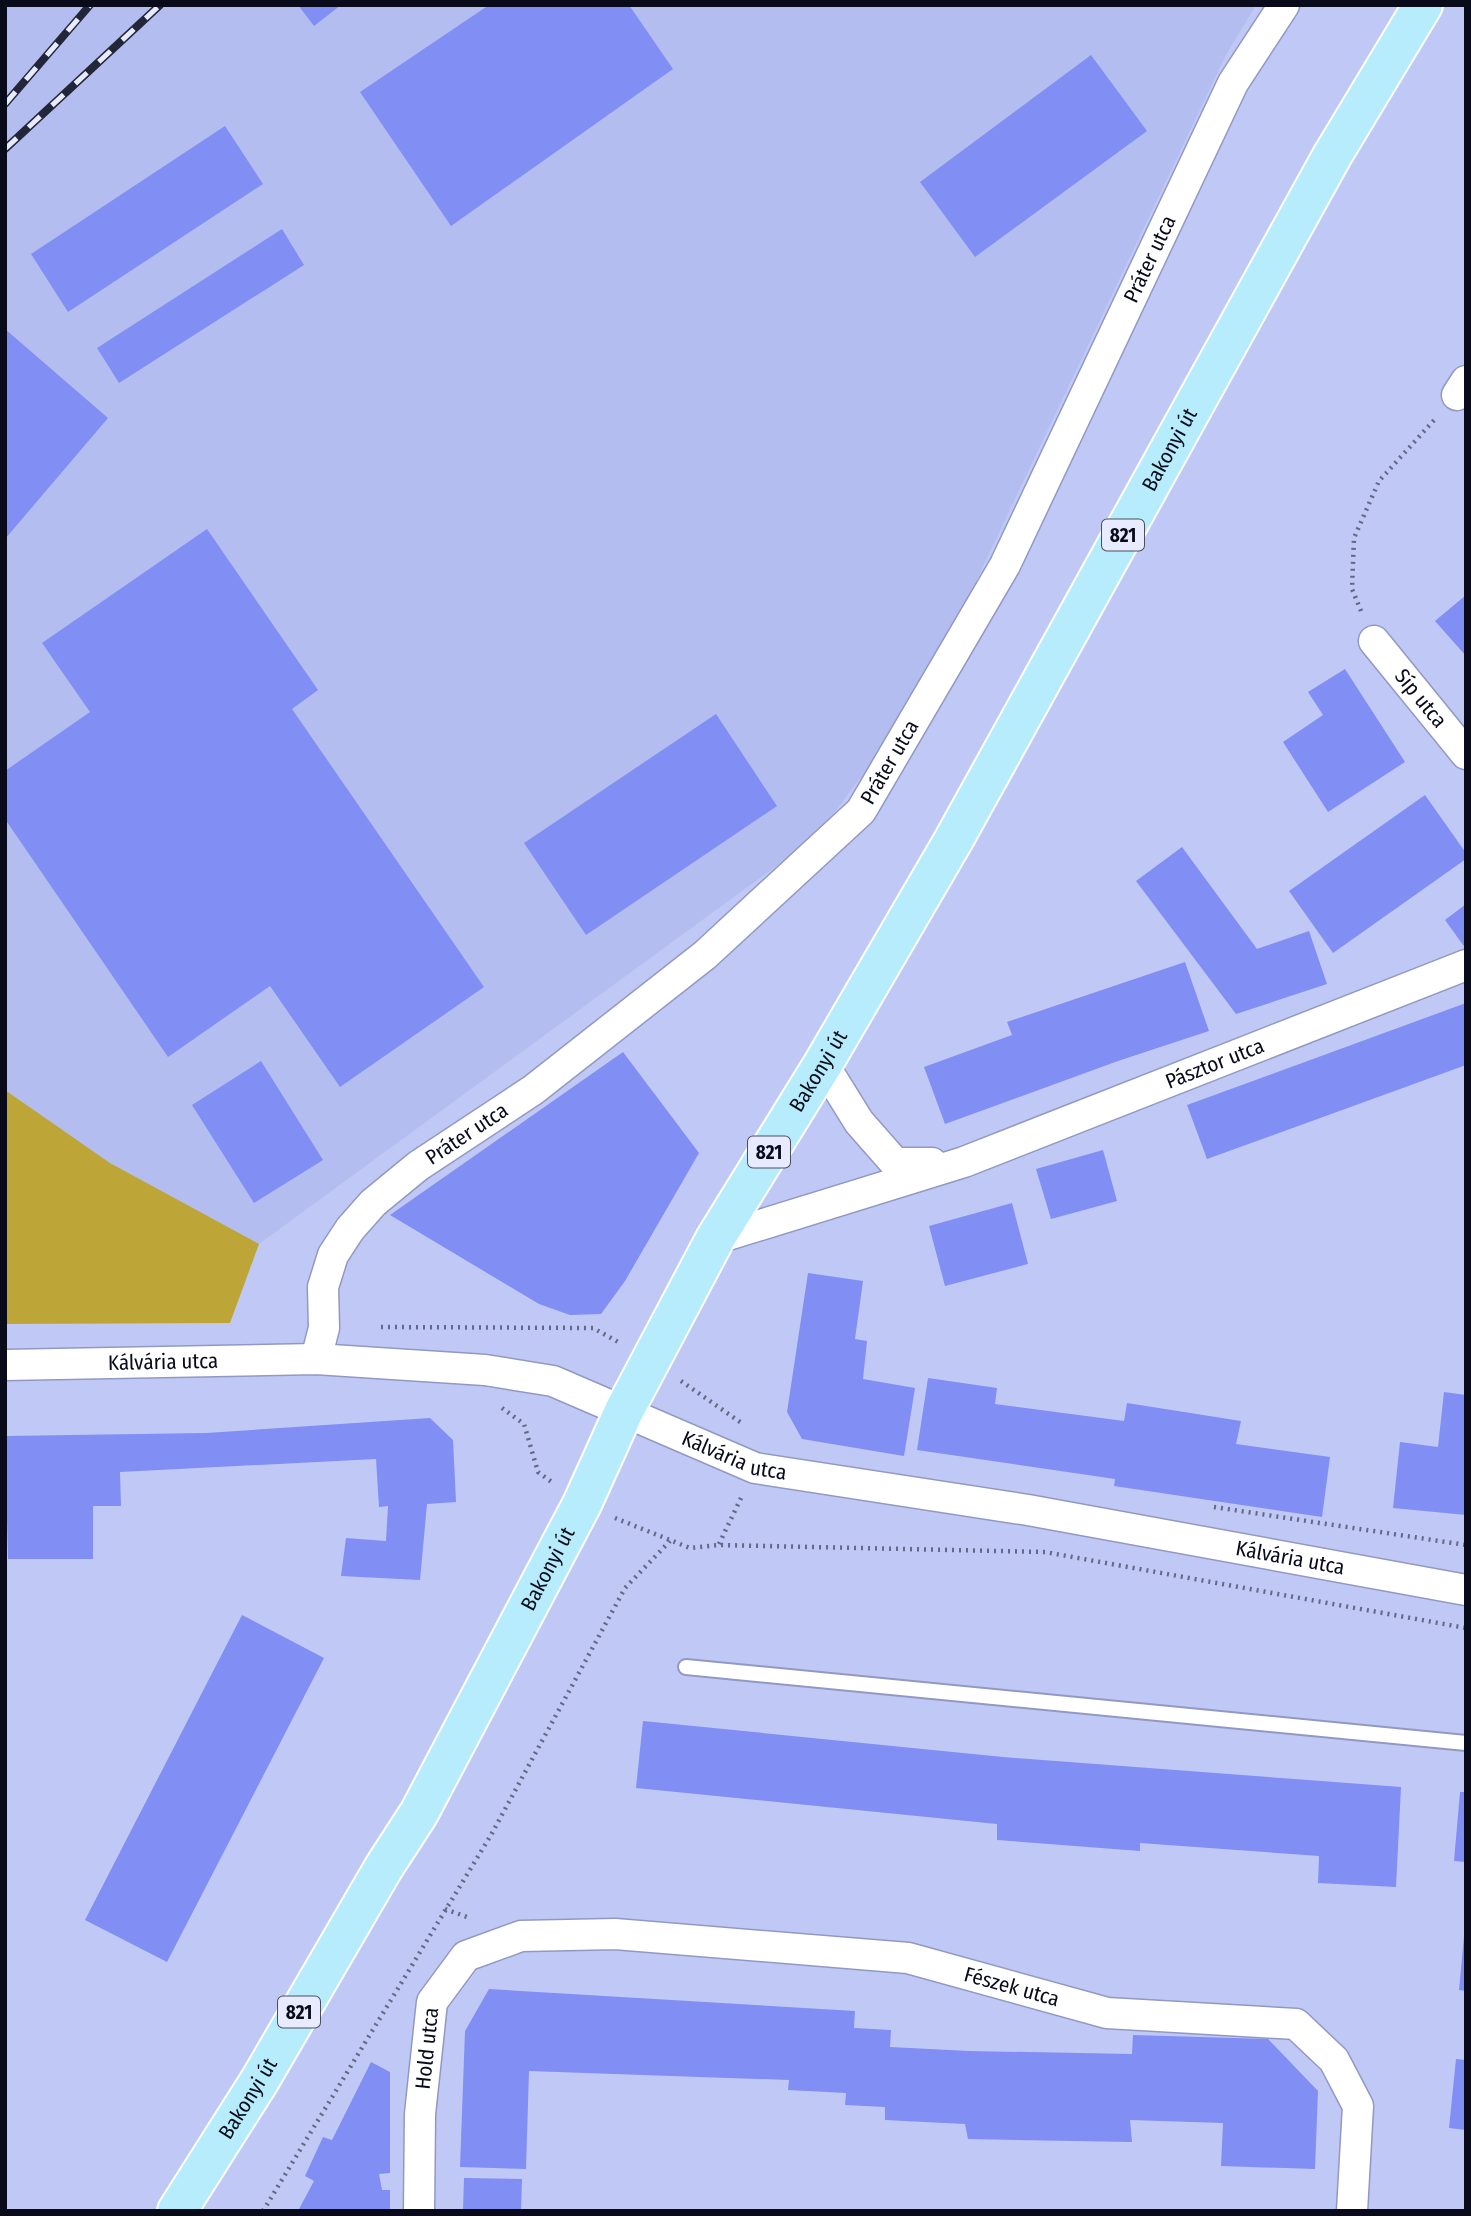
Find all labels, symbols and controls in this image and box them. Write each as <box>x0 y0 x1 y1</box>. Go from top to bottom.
street label: Práter utca <box>1118 211 1181 307</box>
street label: Bakonyi út <box>1136 403 1203 496</box>
road number: 821 <box>1102 520 1144 550</box>
street label: Síp utca <box>1389 664 1452 733</box>
street label: Práter utca <box>855 715 924 809</box>
street label: Bakonyi út <box>784 1025 853 1117</box>
street label: Pásztor utca <box>1162 1033 1268 1095</box>
street label: Práter utca <box>421 1097 513 1170</box>
road number: 821 <box>748 1136 790 1168</box>
street label: Kálvária utca <box>108 1348 218 1376</box>
street label: Kálvária utca <box>678 1425 789 1486</box>
street label: Bakonyi út <box>515 1522 581 1615</box>
street label: Kálvária utca <box>1234 1535 1347 1581</box>
street label: Fészek utca <box>961 1961 1062 2012</box>
road number: 821 <box>278 1996 320 2028</box>
street label: Hold utca <box>410 2006 444 2091</box>
street label: Bakonyi út <box>213 2053 283 2144</box>

